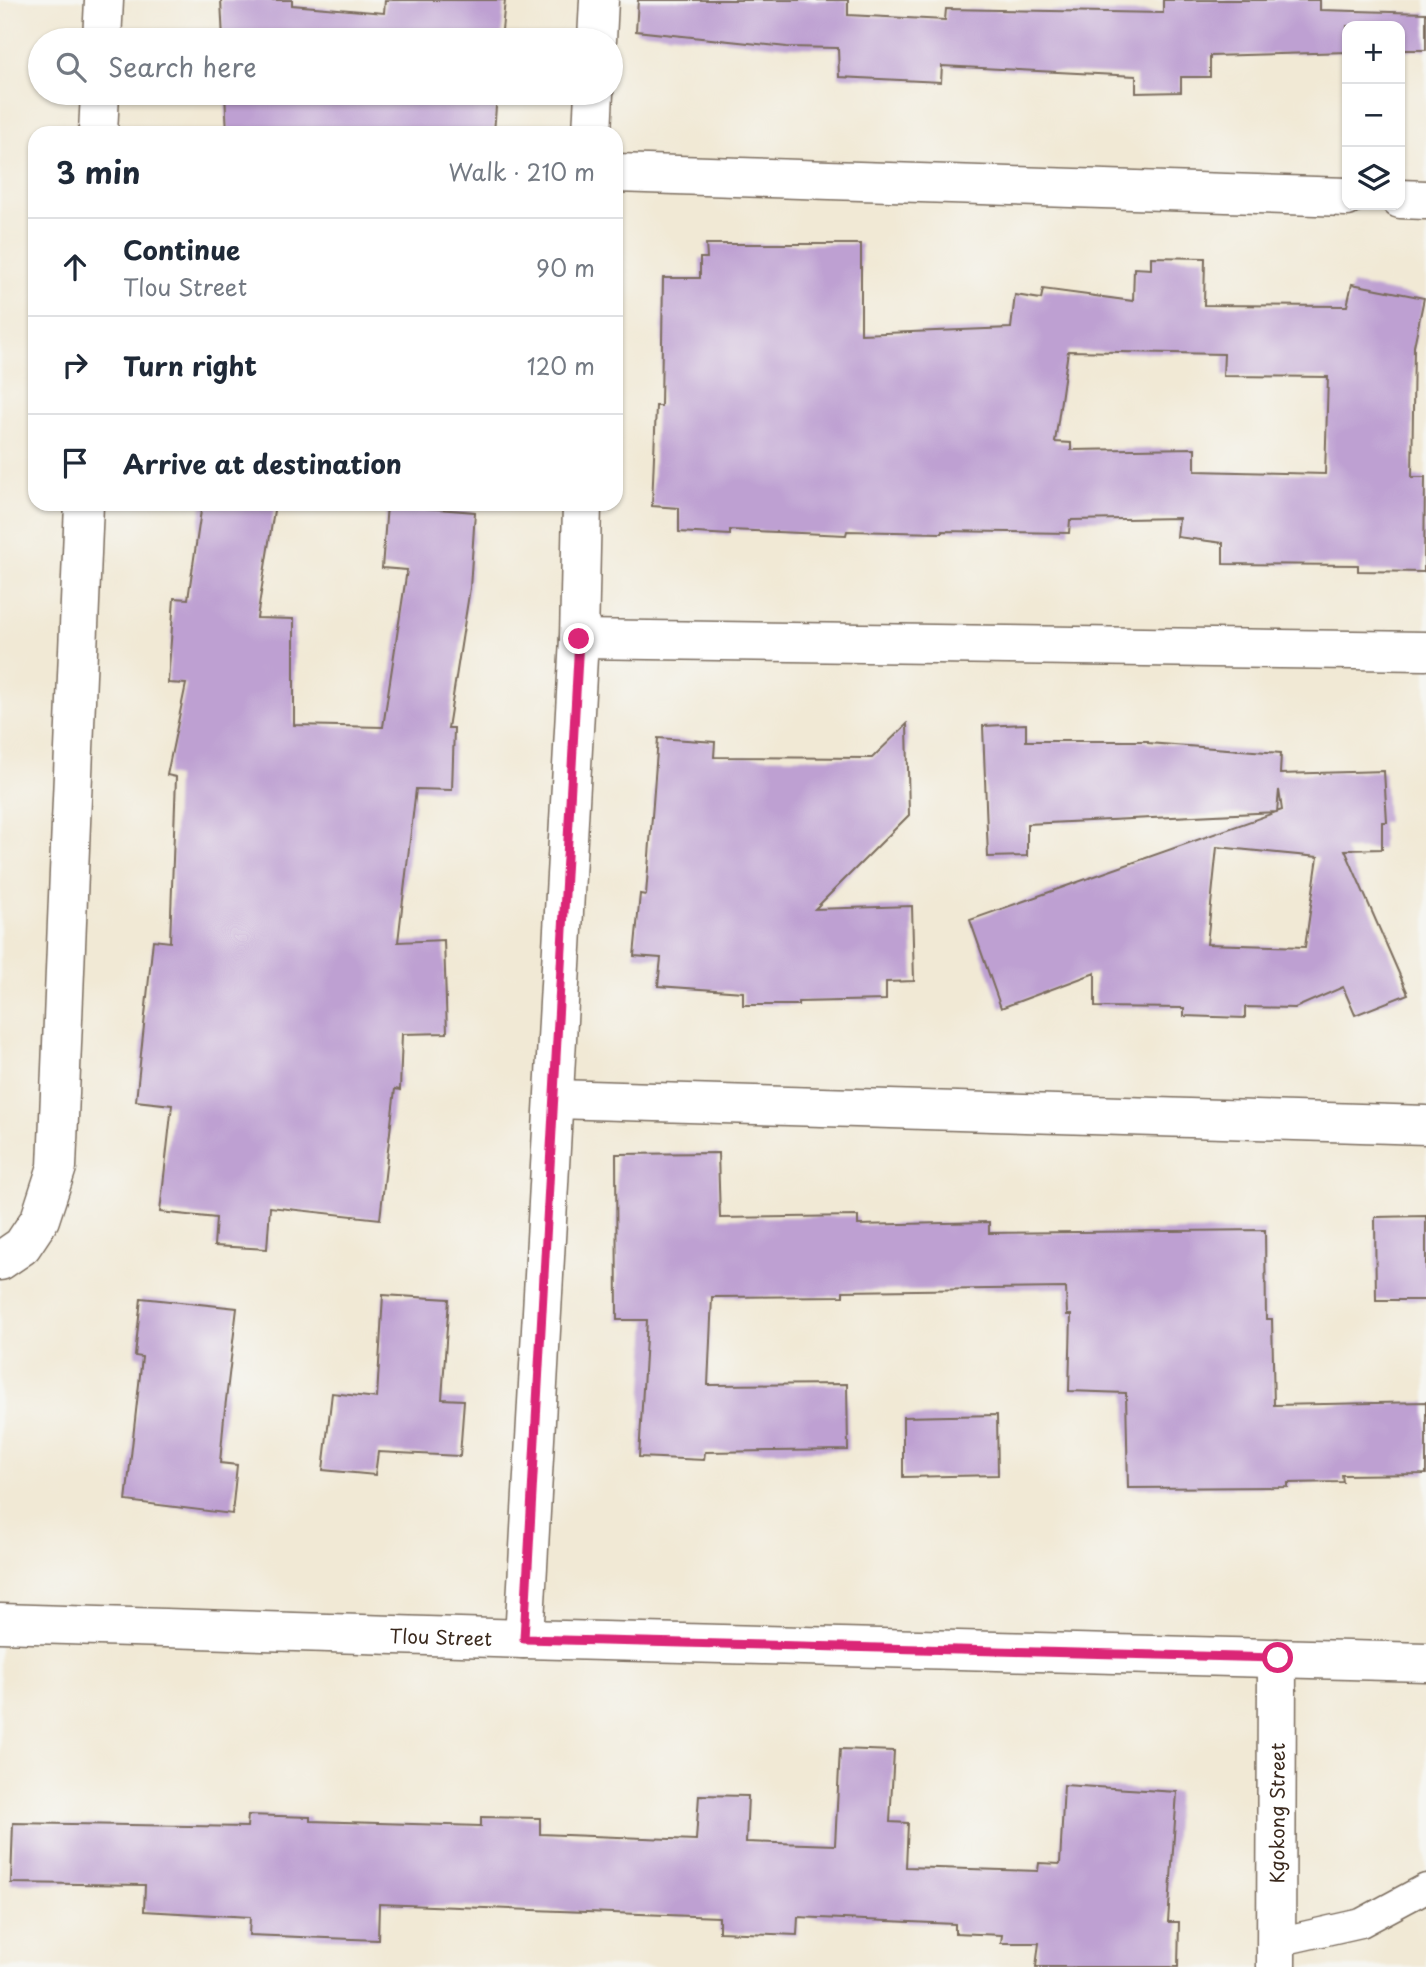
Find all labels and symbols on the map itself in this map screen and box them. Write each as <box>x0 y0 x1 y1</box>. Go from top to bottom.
route end <box>563 623 594 654</box>
street label: Tlou Street <box>389 1621 493 1652</box>
route start <box>1262 1642 1293 1673</box>
street label: Kgokong Street <box>1262 1742 1291 1883</box>

